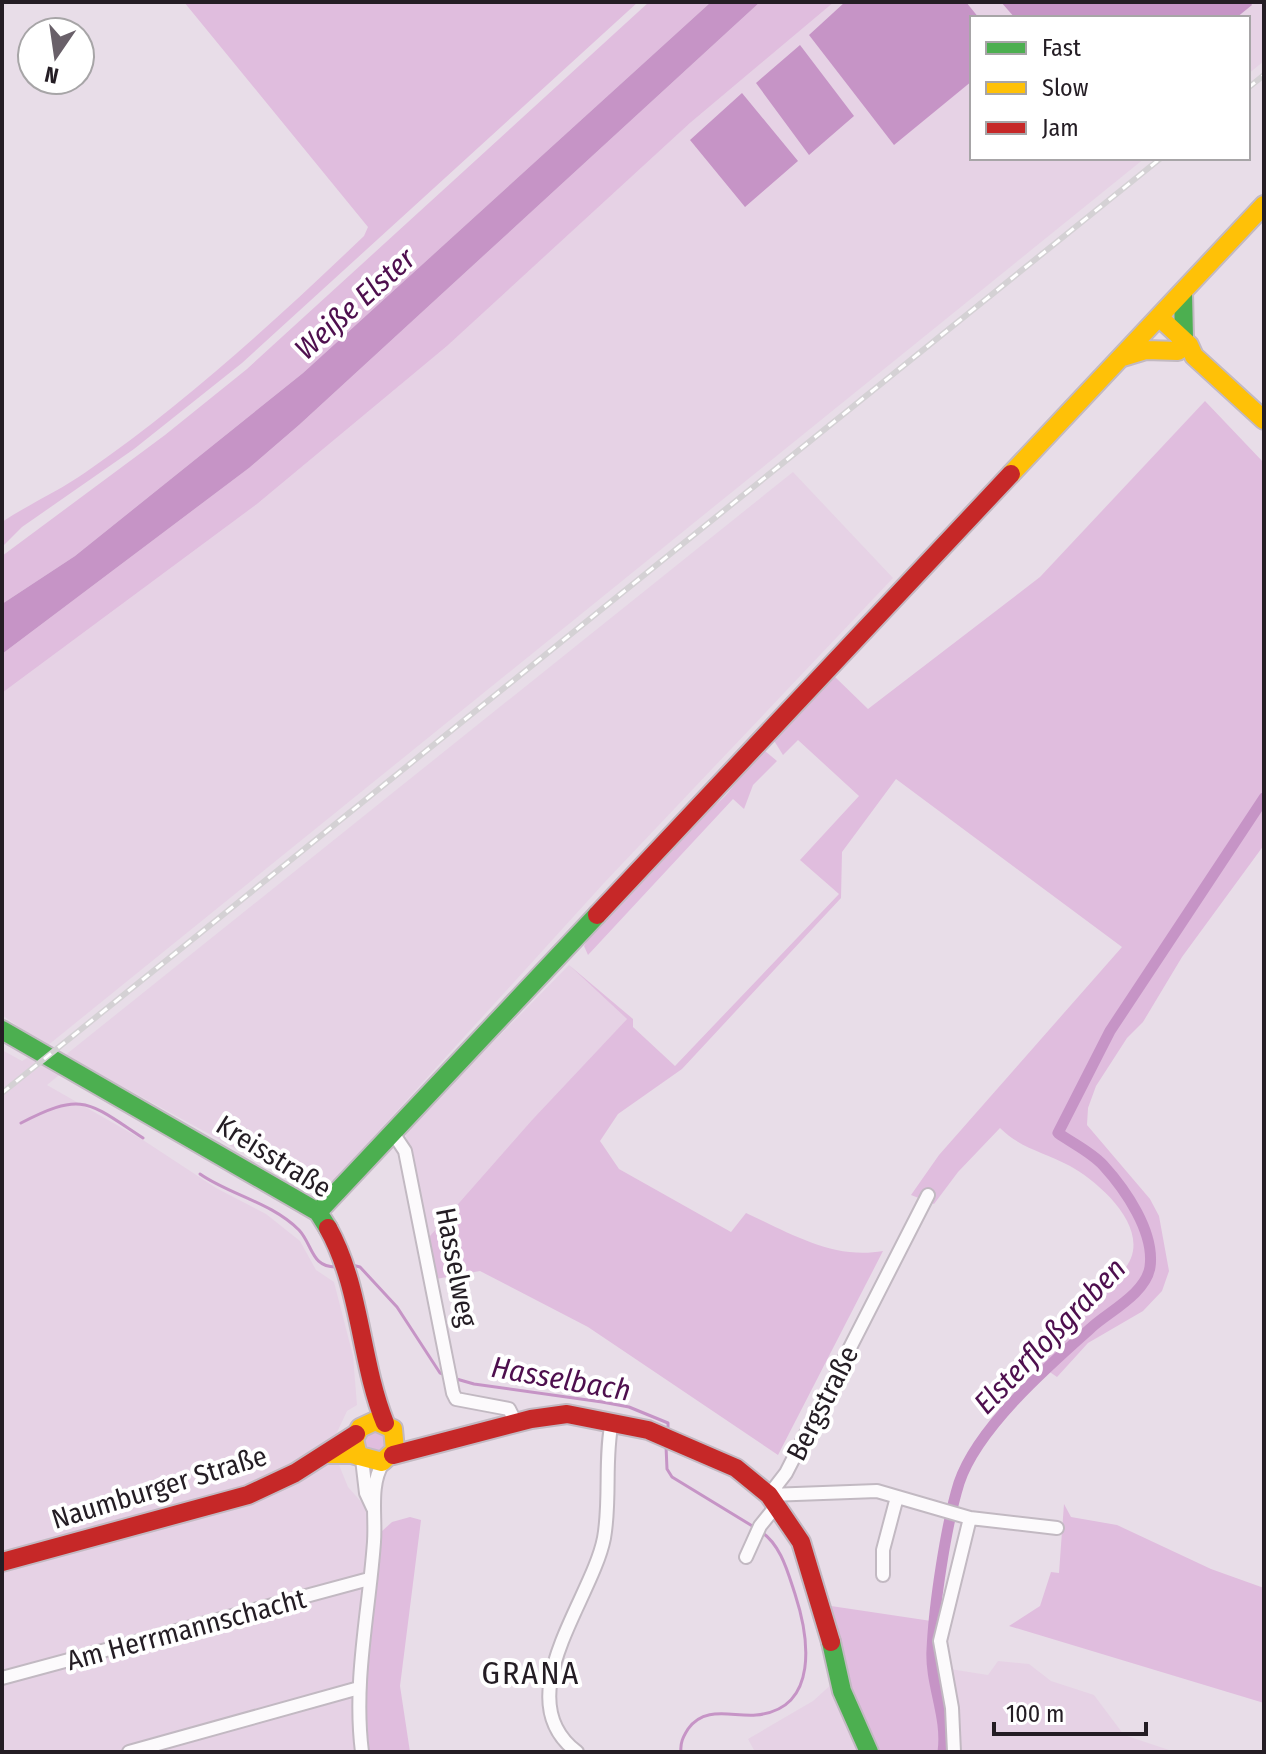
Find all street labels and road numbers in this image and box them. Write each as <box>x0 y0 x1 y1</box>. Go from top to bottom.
street label: Kreisstraße <box>210 1108 337 1205</box>
street label: Hasselweg <box>429 1205 484 1330</box>
street label: Bergstraße <box>780 1340 865 1466</box>
street label: Naumburger Straße <box>48 1439 271 1536</box>
street label: Am Herrmannschacht <box>63 1581 310 1677</box>

